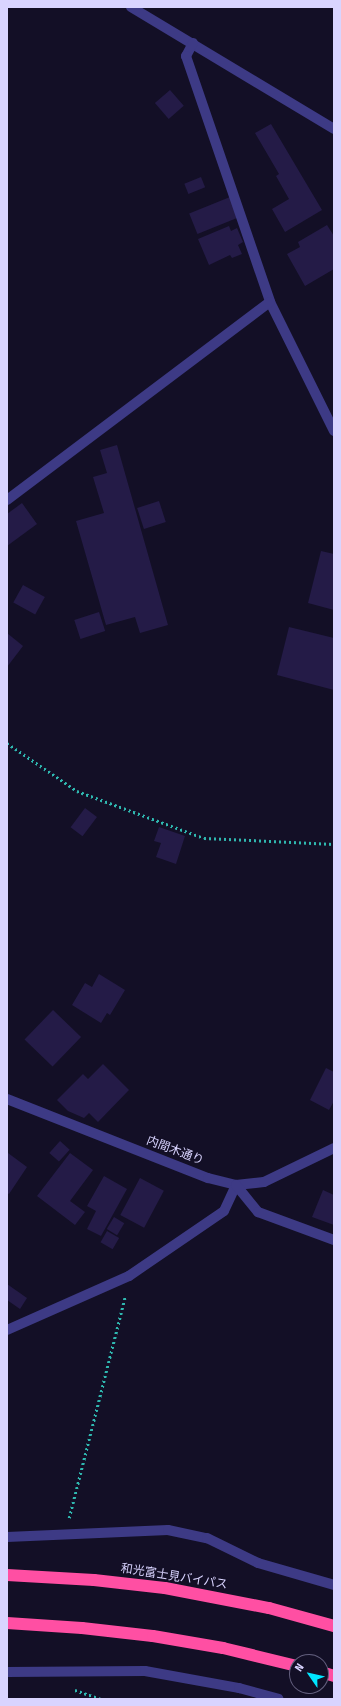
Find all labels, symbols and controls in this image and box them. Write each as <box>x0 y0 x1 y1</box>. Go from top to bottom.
street label: 内間木通り <box>144 1134 206 1168</box>
street label: 和光富士見バイパス <box>120 1561 228 1593</box>
north arrow <box>289 1654 329 1694</box>
text: N <box>292 1661 307 1674</box>

